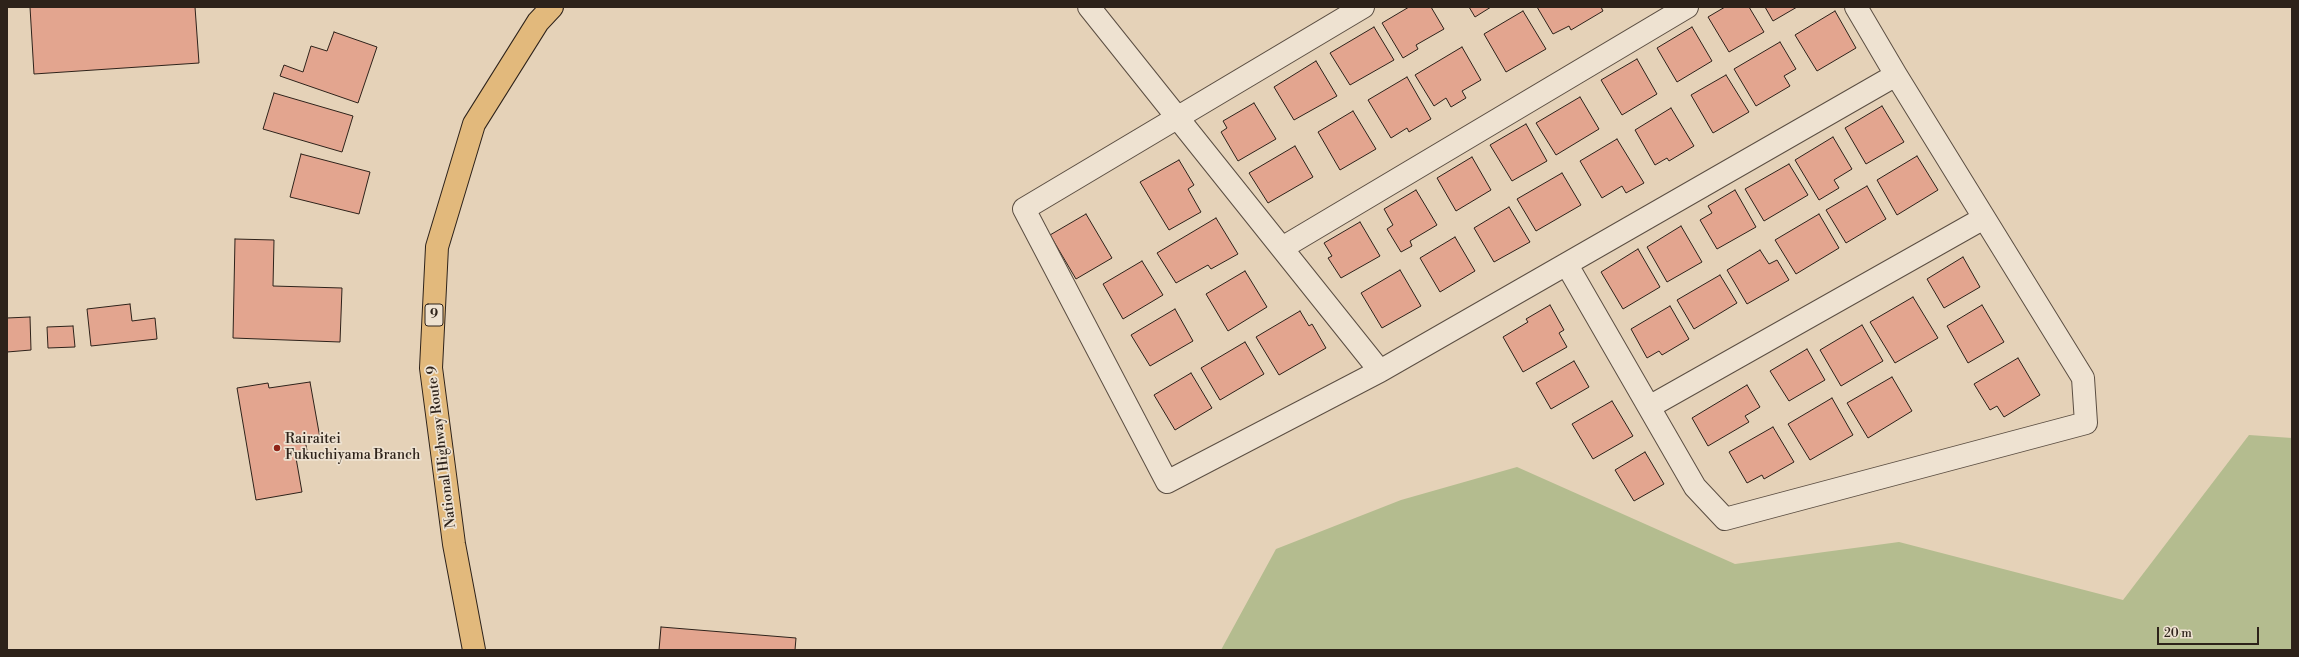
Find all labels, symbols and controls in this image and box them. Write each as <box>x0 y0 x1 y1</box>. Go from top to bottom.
road number: 9 <box>425 304 443 326</box>
street label: National Highway Route 9 <box>424 365 460 529</box>
place label: Rairaitei Fukuchiyama Branch <box>285 432 420 464</box>
marker: Rairaitei Fukuchiyama Branch <box>272 443 282 453</box>
scale bar <box>2159 619 2261 645</box>
text: 20 m <box>2164 626 2192 641</box>

